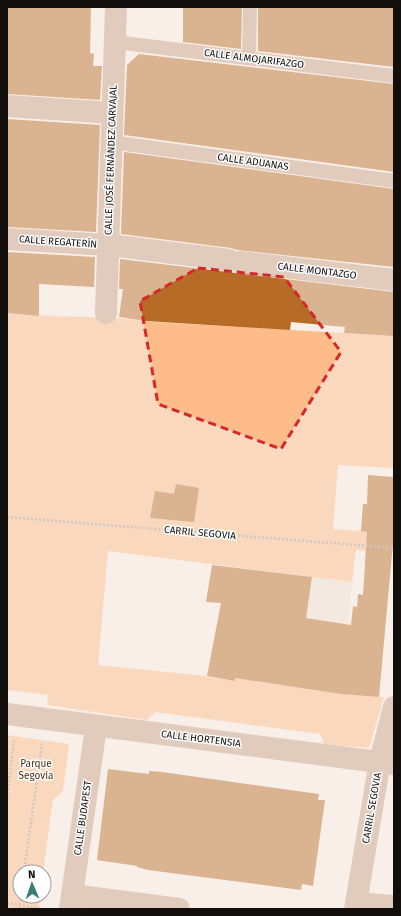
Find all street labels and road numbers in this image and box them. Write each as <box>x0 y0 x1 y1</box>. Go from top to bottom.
street label: CALLE ALMOJARIFAZGO <box>203 47 305 71</box>
street label: CALLE JOSÉ FERNÁNDEZ CARVAJAL <box>100 85 120 235</box>
street label: CALLE ADUANAS <box>217 151 290 173</box>
street label: CALLE REGATERÍN <box>18 231 98 251</box>
street label: CALLE MONTAZGO <box>277 260 357 282</box>
street label: CARRIL SEGOVIA <box>164 524 237 542</box>
street label: CALLE HORTENSIA <box>160 728 242 750</box>
street label: CARRIL SEGOVIA <box>360 771 384 845</box>
street label: CALLE BUDAPEST <box>72 779 94 856</box>

